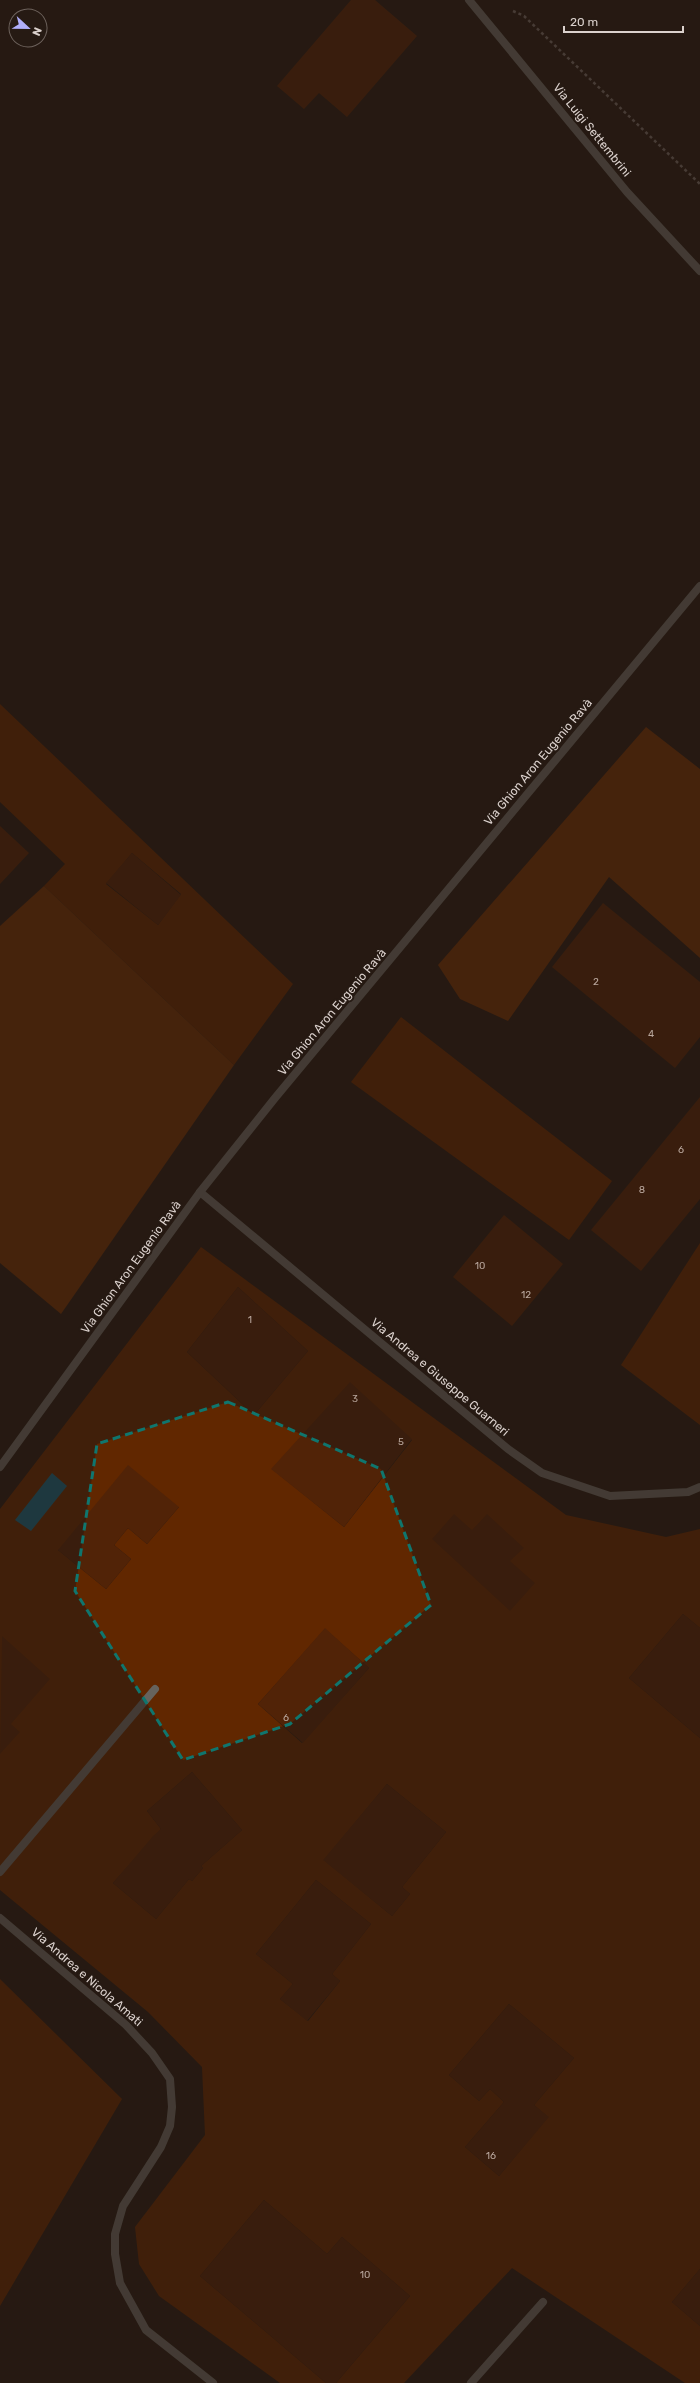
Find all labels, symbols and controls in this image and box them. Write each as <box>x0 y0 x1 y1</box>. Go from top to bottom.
north arrow <box>8 8 48 48</box>
scale bar <box>564 8 683 34</box>
text: 20 m <box>570 15 598 29</box>
text: N <box>29 25 44 38</box>
street label: Via Luigi Settembrini <box>550 81 634 179</box>
street label: Via Ghion Aron Eugenio Ravà <box>481 696 595 828</box>
street label: Via Ghion Aron Eugenio Ravà <box>275 946 389 1078</box>
house number: 2 <box>593 976 599 988</box>
house number: 4 <box>648 1028 654 1040</box>
house number: 6 <box>678 1144 684 1156</box>
house number: 8 <box>639 1184 645 1196</box>
street label: Via Ghion Aron Eugenio Ravà <box>78 1198 184 1336</box>
house number: 10 <box>475 1260 485 1272</box>
house number: 12 <box>521 1289 531 1301</box>
house number: 1 <box>248 1314 252 1326</box>
street label: Via Andrea e Giuseppe Guarneri <box>368 1315 512 1439</box>
house number: 3 <box>352 1393 358 1405</box>
house number: 5 <box>398 1436 404 1448</box>
house number: 6 <box>283 1712 289 1724</box>
street label: Via Andrea e Nicola Amati <box>29 1925 145 2029</box>
house number: 16 <box>486 2150 496 2162</box>
house number: 10 <box>360 2269 370 2281</box>

